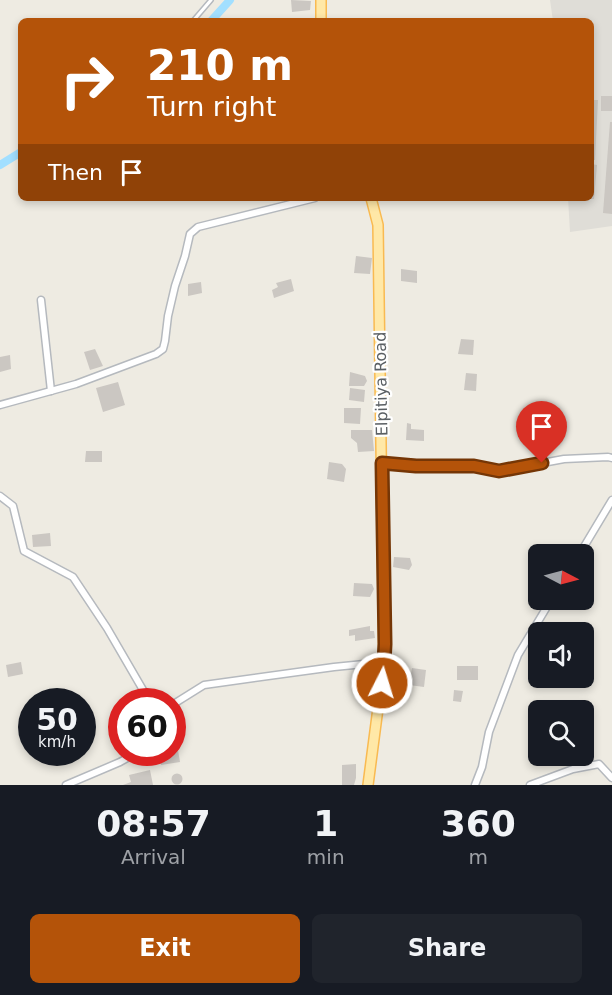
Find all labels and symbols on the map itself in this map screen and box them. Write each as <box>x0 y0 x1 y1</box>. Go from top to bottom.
street label: Elpitiya Road <box>371 332 391 436</box>
pin <box>516 401 567 463</box>
north arrow <box>528 544 594 610</box>
position arrow <box>350 651 414 715</box>
speed limit sign: 60 <box>108 688 186 766</box>

